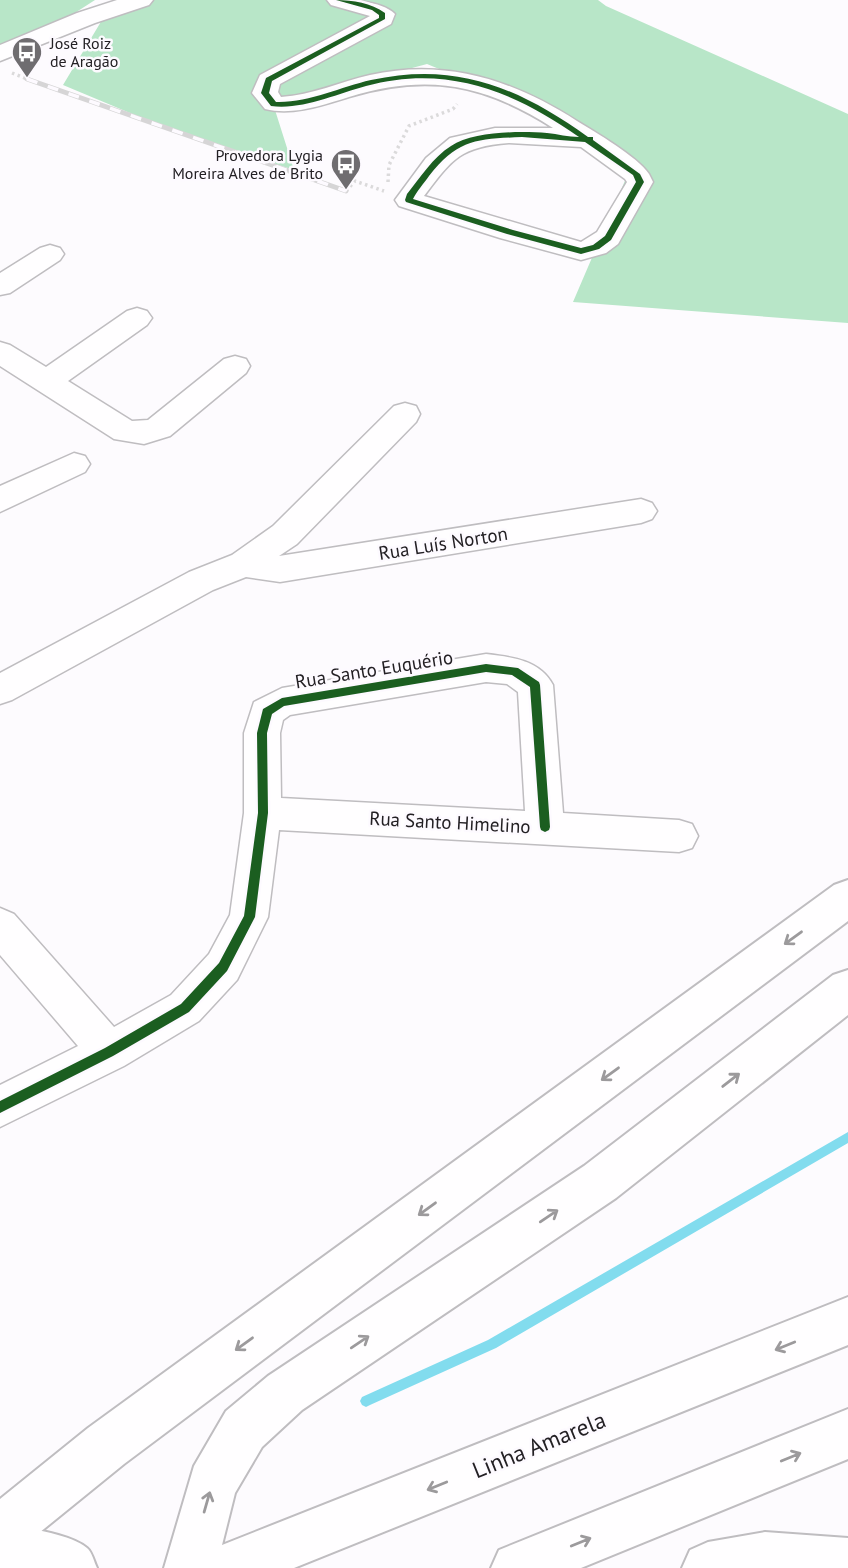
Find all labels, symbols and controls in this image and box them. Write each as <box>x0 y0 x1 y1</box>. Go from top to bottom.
place label: José Roiz de Aragão <box>49 33 118 71</box>
bus stop icon: José Roiz de Aragão <box>10 35 44 79</box>
place label: Provedora Lygia Moreira Alves de Brito <box>172 145 323 183</box>
bus stop icon: Provedora Lygia Moreira Alves de Brito <box>329 147 363 191</box>
street label: Rua Luís Norton <box>377 521 509 565</box>
street label: Rua Santo Euquério <box>293 645 455 693</box>
street label: Rua Santo Himelino <box>369 806 531 838</box>
one-way arrow <box>784 931 803 946</box>
one-way arrow <box>601 1066 620 1081</box>
one-way arrow <box>722 1072 740 1087</box>
one-way arrow <box>418 1201 437 1216</box>
one-way arrow <box>539 1209 559 1223</box>
one-way arrow <box>350 1335 369 1349</box>
one-way arrow <box>235 1337 254 1351</box>
one-way arrow <box>774 1340 796 1353</box>
street label: Linha Amarela <box>468 1405 610 1484</box>
one-way arrow <box>780 1449 802 1462</box>
one-way arrow <box>427 1480 449 1493</box>
one-way arrow <box>201 1491 214 1513</box>
one-way arrow <box>569 1535 591 1548</box>

